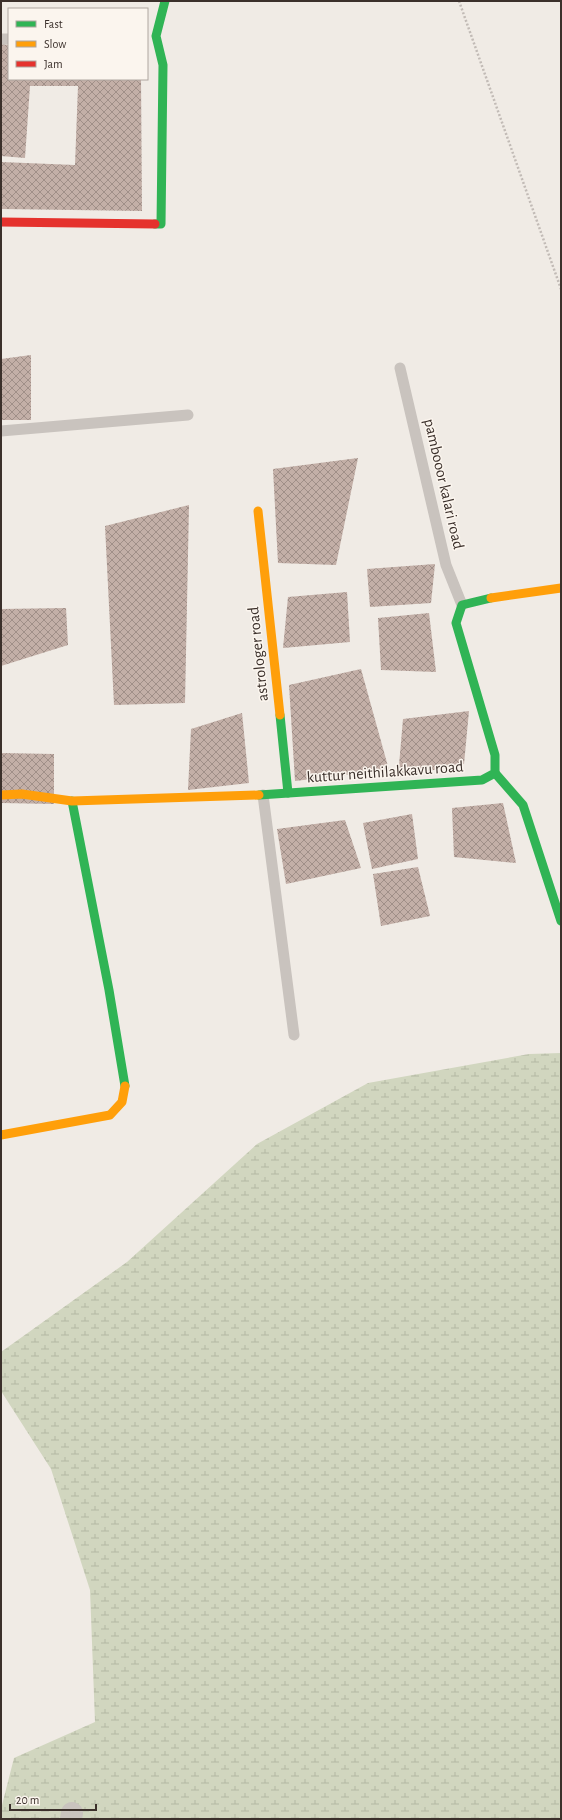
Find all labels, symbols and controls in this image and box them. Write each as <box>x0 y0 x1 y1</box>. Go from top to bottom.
legend <box>8 8 148 80</box>
text: Fast <box>44 18 63 30</box>
text: Slow <box>44 38 66 50</box>
text: Jam <box>44 58 63 70</box>
street label: pambooor kalari road <box>421 417 467 551</box>
street label: astrologer road <box>245 606 271 702</box>
street label: kuttur neithilakkavu road <box>306 759 464 785</box>
scale bar <box>10 1786 96 1812</box>
text: 20 m <box>16 1794 39 1806</box>

